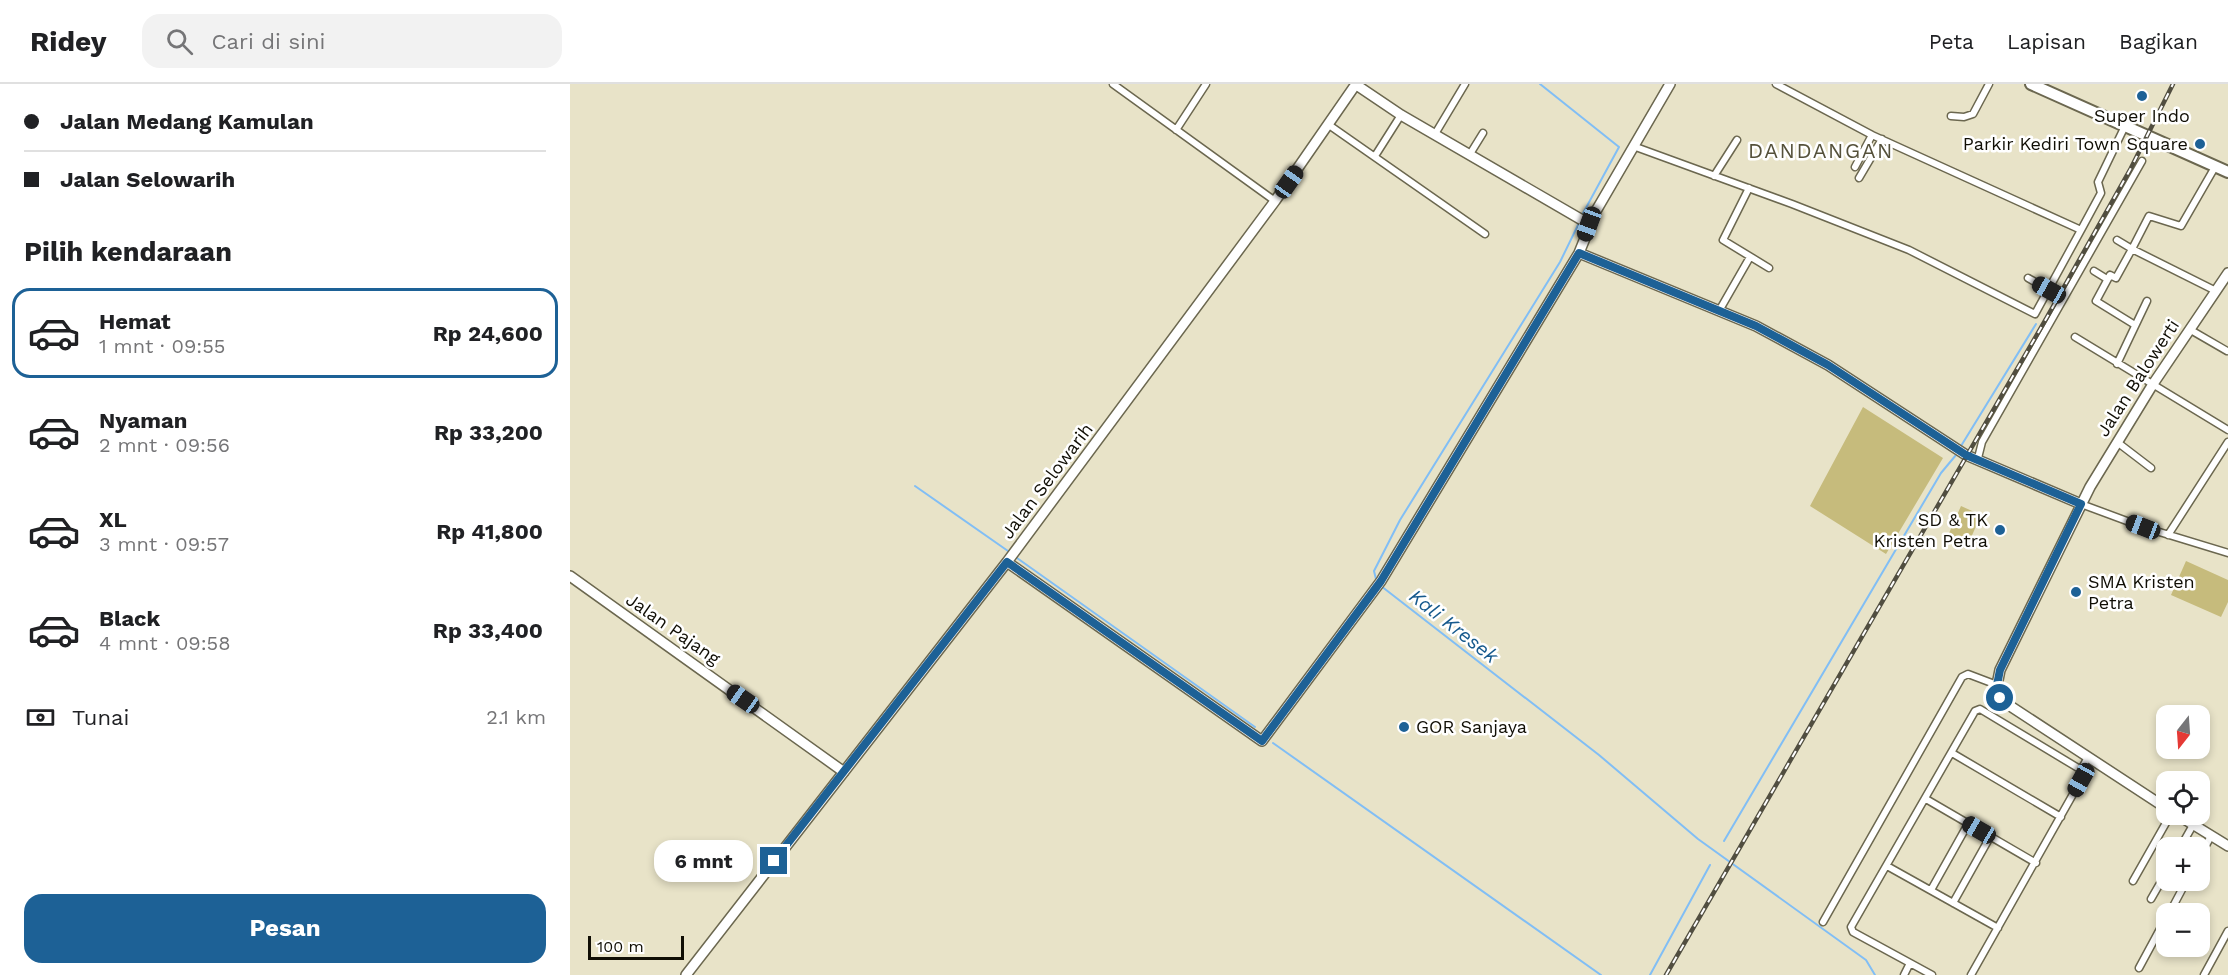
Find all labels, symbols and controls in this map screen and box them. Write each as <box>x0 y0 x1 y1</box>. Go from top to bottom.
search box <box>142 14 562 68</box>
text: Ridey <box>30 25 106 58</box>
icon: search <box>163 25 196 58</box>
text: Cari di sini <box>211 29 325 54</box>
text: Peta <box>1929 29 1974 54</box>
text: Lapisan <box>2007 29 2086 54</box>
text: Bagikan <box>2119 29 2198 54</box>
marker: Super Indo <box>2135 89 2149 103</box>
place label: Super Indo <box>2094 105 2190 126</box>
text: Jalan Medang Kamulan <box>60 109 314 134</box>
place label: Parkir Kediri Town Square <box>1963 133 2188 154</box>
marker: Parkir Kediri Town Square <box>2193 137 2207 151</box>
district label: DANDANGAN <box>1748 138 1894 163</box>
car <box>1271 162 1307 202</box>
text: Jalan Selowarih <box>60 167 235 192</box>
car <box>1574 204 1604 244</box>
text: Pilih kendaraan <box>24 236 232 268</box>
car <box>2029 273 2069 307</box>
icon: car <box>27 306 81 360</box>
text: Hemat <box>99 309 171 334</box>
street label: Jalan Balowerti <box>2092 315 2183 440</box>
text: Rp 24,600 <box>433 321 543 346</box>
text: 1 mnt · 09:55 <box>99 334 225 358</box>
icon: car <box>27 405 81 459</box>
text: Nyaman <box>99 408 187 433</box>
street label: Jalan Selowarih <box>996 419 1097 543</box>
text: Rp 33,200 <box>434 420 543 445</box>
text: 2 mnt · 09:56 <box>99 433 230 457</box>
icon: car <box>27 504 81 558</box>
text: XL <box>99 507 127 532</box>
place label: SD & TK Kristen Petra <box>1874 509 1988 551</box>
car <box>2123 512 2163 542</box>
text: Rp 41,800 <box>436 519 543 544</box>
marker: SD & TK Kristen Petra <box>1993 523 2007 537</box>
text: 3 mnt · 09:57 <box>99 532 229 556</box>
place label: SMA Kristen Petra <box>2088 571 2195 613</box>
water label: Kali Kresek <box>1405 584 1504 669</box>
marker: SMA Kristen Petra <box>2069 585 2083 599</box>
street label: Jalan Pajang <box>622 588 725 669</box>
icon: car <box>27 603 81 657</box>
text: Black <box>99 606 160 631</box>
text: Rp 33,400 <box>433 618 543 643</box>
text: 4 mnt · 09:58 <box>99 631 231 655</box>
car <box>723 681 763 717</box>
route start <box>1986 684 2013 711</box>
icon: cash <box>24 701 57 734</box>
text: Tunai <box>72 705 129 730</box>
text: 2.1 km <box>486 705 546 729</box>
north arrow <box>2156 705 2210 759</box>
map controls <box>2156 705 2210 957</box>
place label: GOR Sanjaya <box>1416 716 1527 737</box>
marker: GOR Sanjaya <box>1397 720 1411 734</box>
car <box>2064 760 2098 800</box>
button: locate <box>2156 771 2210 825</box>
car <box>1959 813 1999 847</box>
button: + <box>2156 837 2210 891</box>
callout: 6 mnt <box>654 840 753 882</box>
route end <box>760 847 787 874</box>
text: 6 mnt <box>675 849 732 873</box>
button: Pesan <box>24 894 546 963</box>
button: − <box>2156 903 2210 957</box>
scale bar <box>588 933 684 960</box>
text: 100 m <box>597 937 644 956</box>

